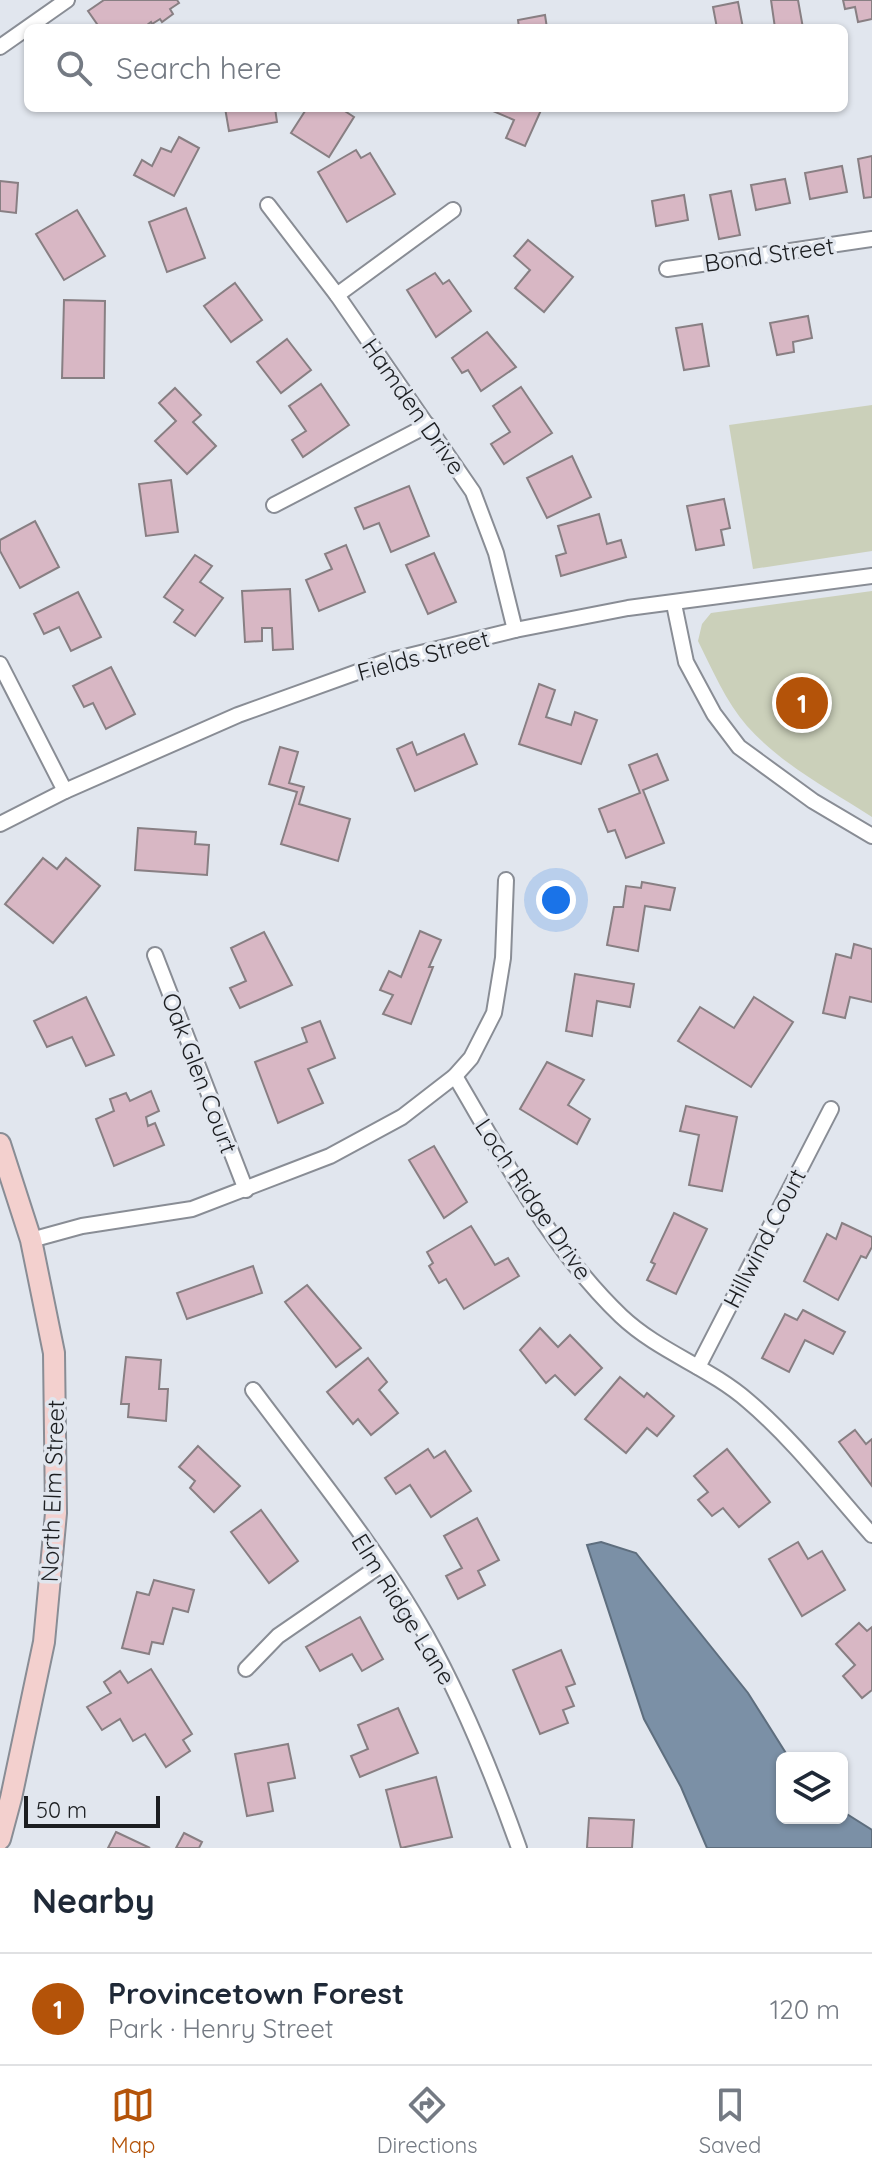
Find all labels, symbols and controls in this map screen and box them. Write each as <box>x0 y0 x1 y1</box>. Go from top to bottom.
search box <box>24 24 848 112</box>
icon: search <box>52 46 96 90</box>
text: Search here <box>116 49 282 87</box>
street label: Bond Street <box>702 230 836 278</box>
street label: Hamden Drive <box>356 332 472 480</box>
street label: Fields Street <box>354 623 492 687</box>
pin: 1 <box>776 673 828 733</box>
your location <box>536 880 576 920</box>
street label: Oak Glen Court <box>156 989 244 1157</box>
street label: Loch Ridge Drive <box>469 1113 599 1285</box>
street label: Hillwind Court <box>716 1163 812 1313</box>
street label: North Elm Street <box>34 1399 70 1583</box>
street label: Elm Ridge Lane <box>346 1528 462 1690</box>
map controls <box>776 1752 848 1824</box>
button: layers <box>776 1752 848 1824</box>
scale bar <box>24 1792 160 1828</box>
text: 50 m <box>36 1796 87 1824</box>
text: Nearby <box>32 1879 155 1922</box>
text: Provincetown Forest <box>108 1974 404 2012</box>
text: 1 <box>53 1993 63 2026</box>
text: 120 m <box>770 1993 840 2026</box>
text: Park · Henry Street <box>108 2012 334 2045</box>
tab: Map <box>111 2083 155 2159</box>
tab: Directions <box>377 2083 477 2159</box>
tab: Saved <box>699 2083 761 2159</box>

